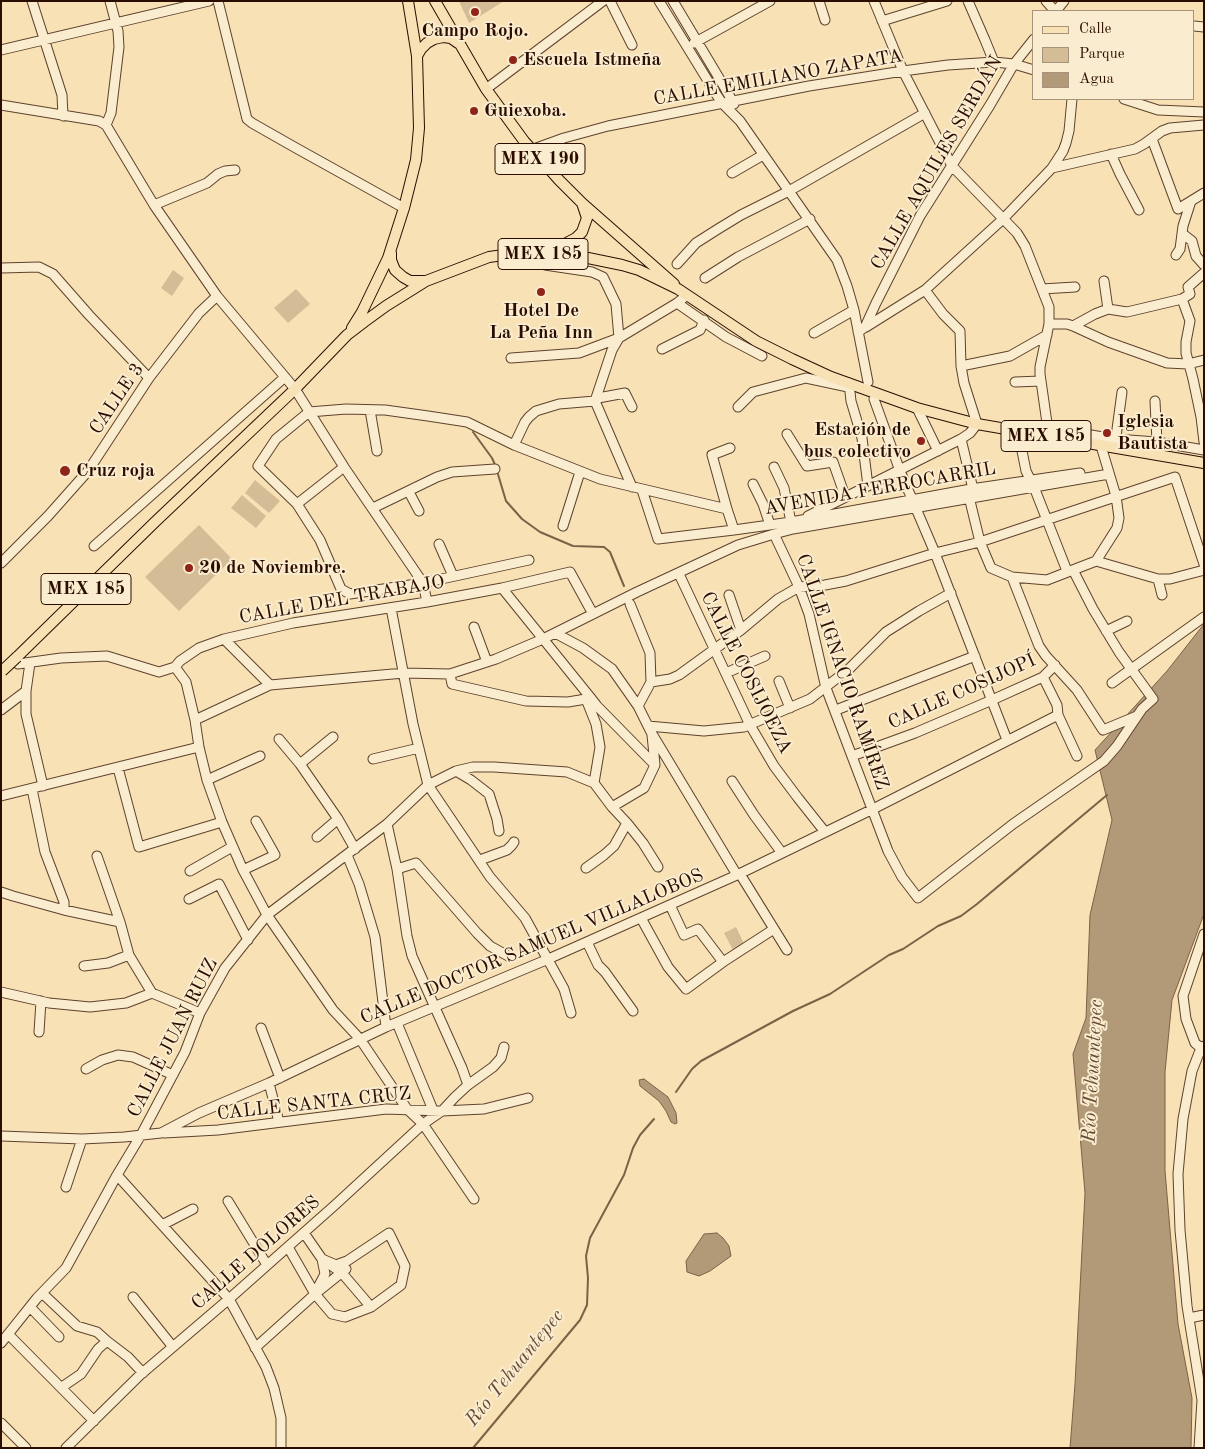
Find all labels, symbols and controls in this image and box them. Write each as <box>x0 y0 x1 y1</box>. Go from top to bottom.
marker: Campo Rojo. <box>469 6 481 18</box>
legend <box>1032 10 1195 100</box>
place label: Campo Rojo. <box>421 20 529 42</box>
text: Calle <box>1079 22 1111 37</box>
street label: CALLE EMILIANO ZAPATA <box>652 45 904 111</box>
text: Parque <box>1079 47 1125 62</box>
place label: Escuela Istmeña <box>523 49 661 71</box>
street label: CALLE AQUILES SERDÁN <box>866 52 1008 274</box>
marker: Escuela Istmeña <box>507 54 519 66</box>
text: Agua <box>1079 72 1114 87</box>
place label: Guiexoba. <box>484 100 567 122</box>
marker: Guiexoba. <box>468 105 480 117</box>
road number: MEX 190 <box>495 144 585 174</box>
road number: MEX 185 <box>498 238 588 270</box>
marker: Hotel De La Peña Inn <box>535 286 547 298</box>
place label: Hotel De La Peña Inn <box>489 300 593 344</box>
street label: CALLE 3 <box>85 359 149 439</box>
place label: Iglesia Bautista <box>1117 411 1188 455</box>
place label: Estación de bus colectivo <box>804 419 911 463</box>
road number: MEX 185 <box>1001 421 1091 452</box>
marker: Iglesia Bautista <box>1101 427 1113 439</box>
marker: Estación de bus colectivo <box>915 435 927 447</box>
street label: AVENIDA FERROCARRIL <box>762 457 998 521</box>
place label: Cruz roja <box>76 460 155 482</box>
marker: Cruz roja <box>58 464 72 478</box>
street label: CALLE IGNACIO RAMÍREZ <box>791 551 893 793</box>
place label: 20 de Noviembre. <box>199 557 346 579</box>
marker: 20 de Noviembre. <box>183 562 195 574</box>
street label: CALLE DEL TRABAJO <box>237 571 447 629</box>
road number: MEX 185 <box>41 574 131 604</box>
street label: CALLE COSIJOEZA <box>695 588 797 758</box>
street label: CALLE COSIJOPÍ <box>885 649 1039 735</box>
street label: CALLE DOCTOR SAMUEL VILLALOBOS <box>357 864 707 1030</box>
street label: CALLE JUAN RUIZ <box>123 955 223 1121</box>
water label: Río Tehuantepec <box>1077 999 1109 1143</box>
street label: CALLE SANTA CRUZ <box>216 1082 412 1126</box>
street label: CALLE DOLORES <box>187 1191 325 1315</box>
water label: Río Tehuantepec <box>460 1305 570 1431</box>

